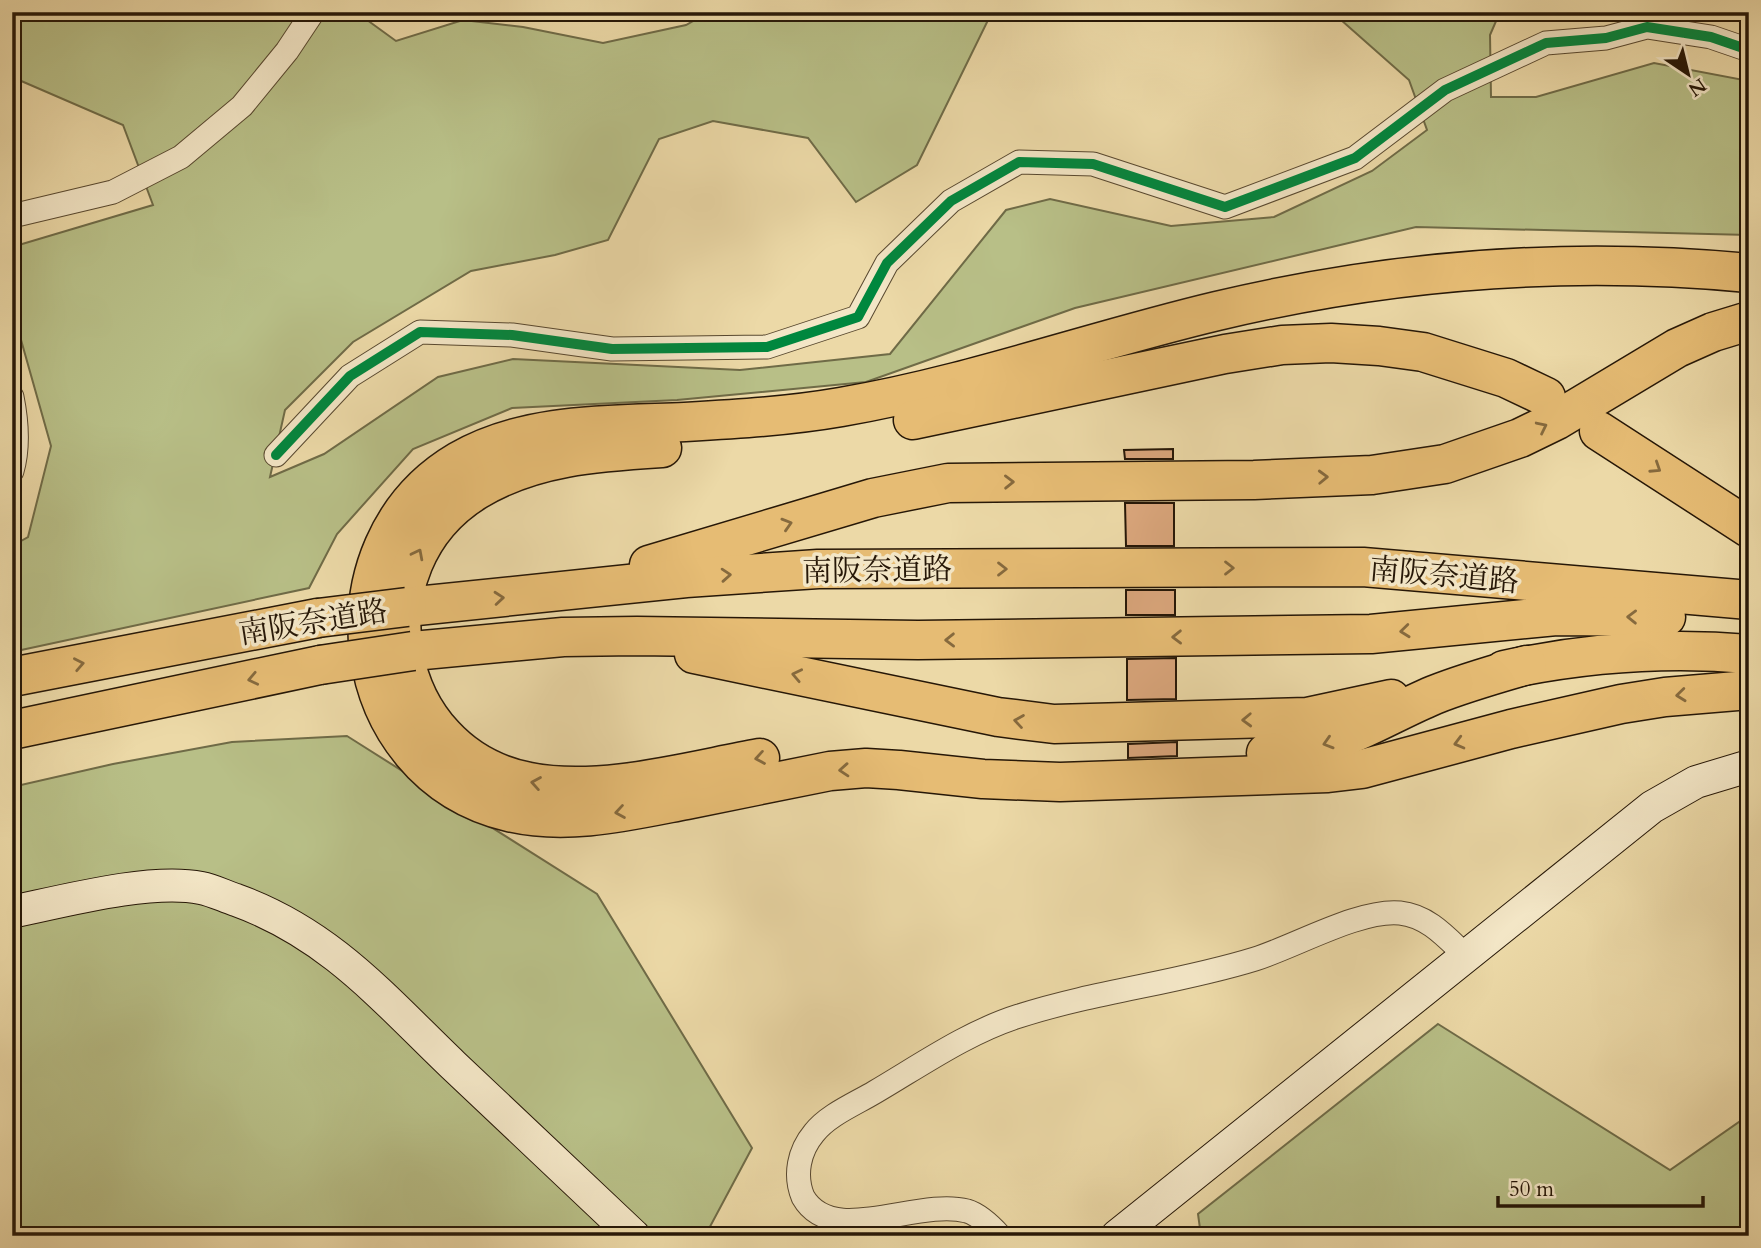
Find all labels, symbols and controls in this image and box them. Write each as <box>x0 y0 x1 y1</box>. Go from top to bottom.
north arrow <box>1652 38 1722 108</box>
text: N <box>1683 72 1711 103</box>
one-way arrow <box>1535 422 1547 436</box>
one-way arrow <box>1648 460 1661 473</box>
one-way arrow <box>1317 469 1328 484</box>
one-way arrow <box>1004 475 1015 490</box>
one-way arrow <box>781 517 793 532</box>
one-way arrow <box>410 549 423 561</box>
street label: 南阪奈道路 <box>802 549 952 592</box>
street label: 南阪奈道路 <box>1367 549 1520 602</box>
one-way arrow <box>1224 560 1235 575</box>
one-way arrow <box>997 561 1008 577</box>
one-way arrow <box>720 568 731 583</box>
street label: 南阪奈道路 <box>236 591 390 654</box>
one-way arrow <box>494 591 505 606</box>
one-way arrow <box>1626 609 1636 625</box>
one-way arrow <box>1399 623 1410 638</box>
one-way arrow <box>1172 629 1182 645</box>
one-way arrow <box>944 632 955 648</box>
one-way arrow <box>73 657 85 672</box>
one-way arrow <box>791 669 803 684</box>
one-way arrow <box>247 670 259 685</box>
one-way arrow <box>1675 687 1686 702</box>
one-way arrow <box>1241 712 1252 727</box>
one-way arrow <box>1014 714 1025 729</box>
one-way arrow <box>1322 735 1334 750</box>
one-way arrow <box>1453 735 1465 749</box>
one-way arrow <box>755 750 767 765</box>
one-way arrow <box>838 762 849 777</box>
one-way arrow <box>530 776 542 791</box>
one-way arrow <box>614 804 626 819</box>
scale bar <box>1498 1164 1703 1208</box>
text: 50 m <box>1509 1175 1554 1204</box>

